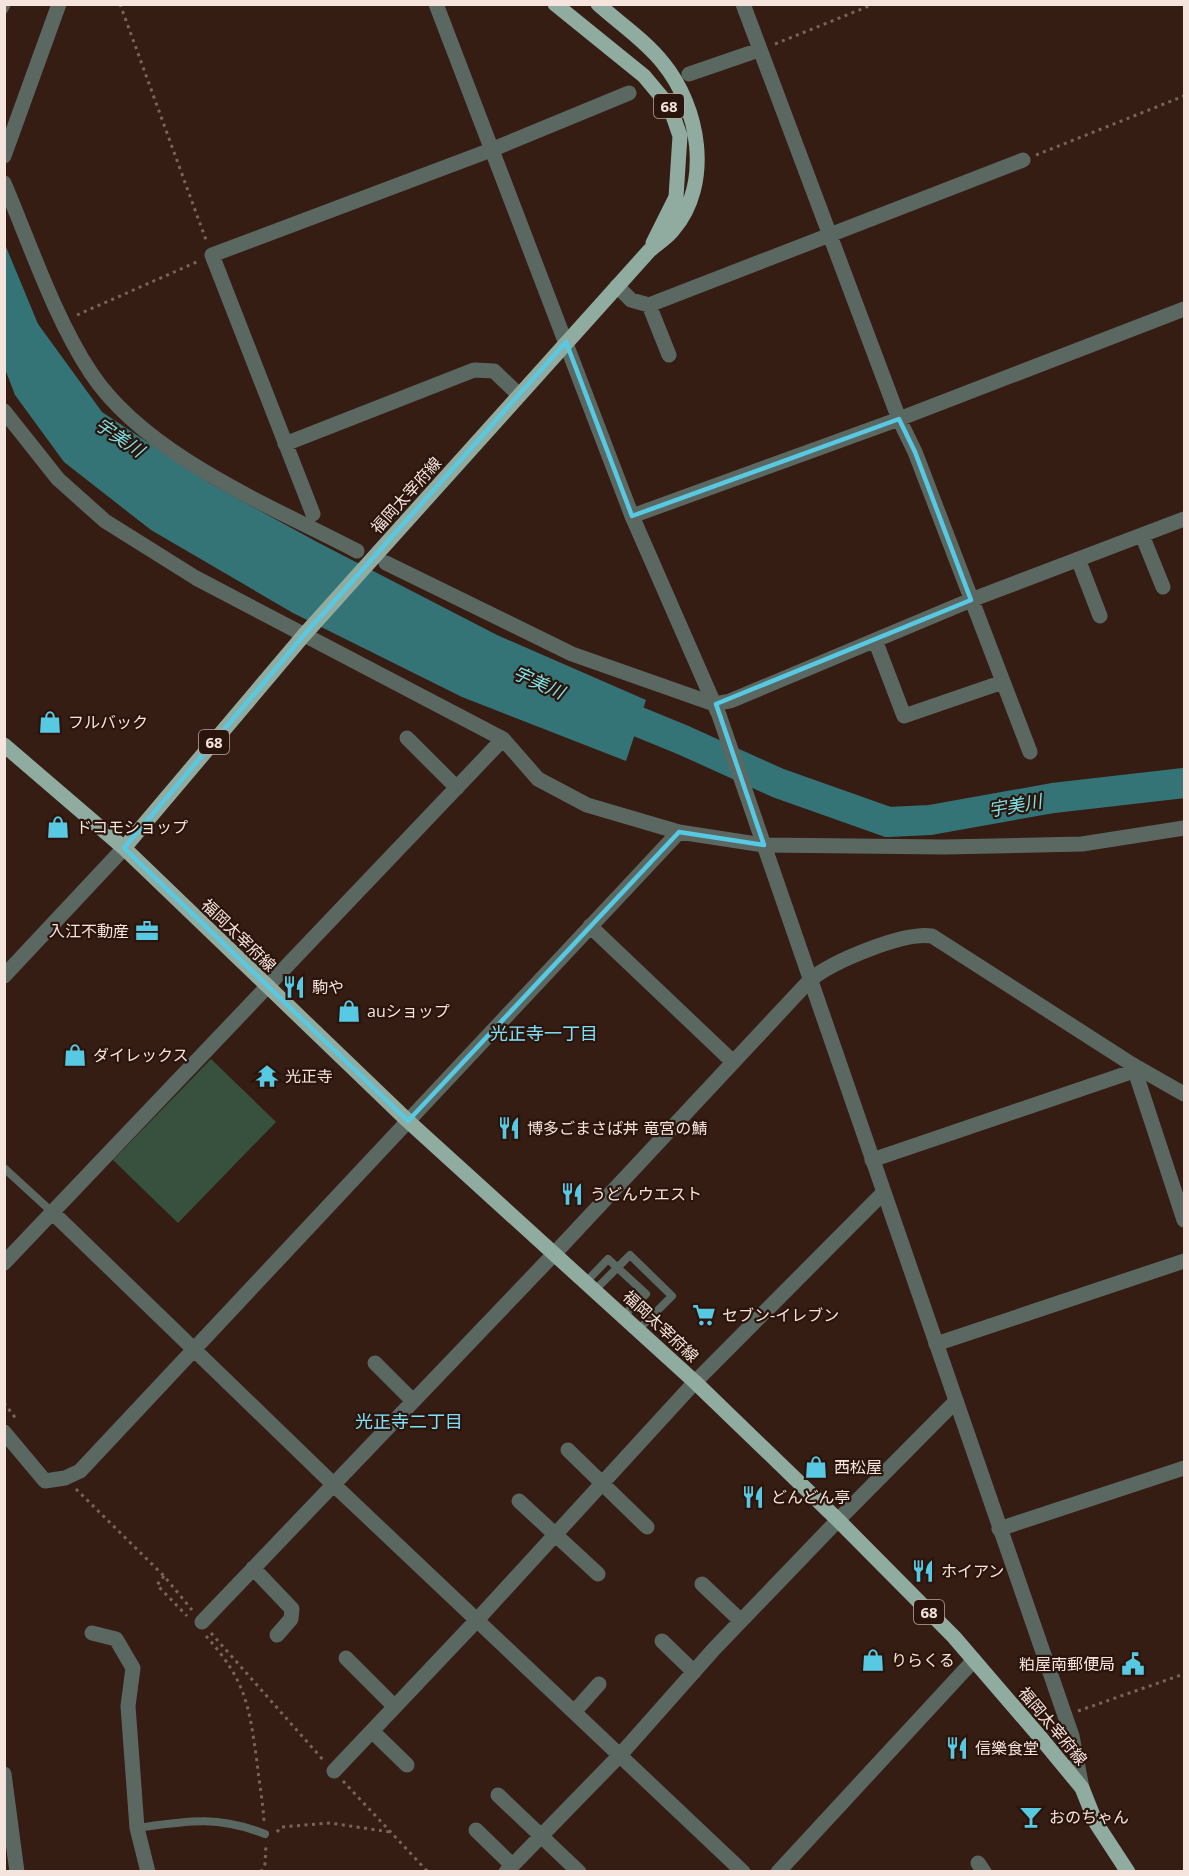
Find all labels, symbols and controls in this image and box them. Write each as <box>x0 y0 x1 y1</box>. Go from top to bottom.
road number: 68 <box>654 94 684 118</box>
water label: 宇美川 <box>91 412 151 463</box>
street label: 福岡太宰府線 <box>366 452 446 538</box>
water label: 宇美川 <box>509 660 570 705</box>
shop icon: フルバック <box>37 709 63 735</box>
place label: フルバック <box>68 711 148 733</box>
road number: 68 <box>199 730 229 754</box>
water label: 宇美川 <box>986 788 1046 822</box>
shop icon: ドコモショップ <box>45 814 71 840</box>
place label: ドコモショップ <box>76 816 188 838</box>
street label: 福岡太宰府線 <box>197 894 281 976</box>
office icon: 入江不動産 <box>134 918 160 944</box>
place label: 入江不動産 <box>49 920 129 942</box>
restaurant icon: 駒や <box>281 974 307 1000</box>
place label: 駒や <box>312 976 344 998</box>
shop icon: auショップ <box>336 998 362 1024</box>
place label: auショップ <box>367 1000 450 1022</box>
district label: 光正寺一丁目 <box>490 1021 598 1045</box>
shop icon: ダイレックス <box>62 1042 88 1068</box>
place label: ダイレックス <box>93 1044 189 1066</box>
temple icon: 光正寺 <box>254 1063 280 1089</box>
place label: 光正寺 <box>285 1065 333 1087</box>
restaurant icon: 博多ごまさば丼 竜宮の鯖 <box>496 1115 522 1141</box>
place label: 博多ごまさば丼 竜宮の鯖 <box>527 1117 707 1139</box>
restaurant icon: うどんウエスト <box>559 1181 585 1207</box>
place label: うどんウエスト <box>590 1183 702 1205</box>
street label: 福岡太宰府線 <box>618 1285 704 1367</box>
supermarket icon: セブン-イレブン <box>691 1302 717 1328</box>
place label: セブン-イレブン <box>722 1304 839 1326</box>
district label: 光正寺二丁目 <box>355 1409 463 1433</box>
shop icon: 西松屋 <box>803 1454 829 1480</box>
place label: 西松屋 <box>834 1456 882 1478</box>
restaurant icon: どんどん亭 <box>740 1484 766 1510</box>
place label: どんどん亭 <box>771 1486 851 1508</box>
restaurant icon: ホイアン <box>910 1558 936 1584</box>
place label: ホイアン <box>941 1560 1004 1582</box>
road number: 68 <box>914 1600 944 1624</box>
shop icon: りらくる <box>860 1647 886 1673</box>
place label: りらくる <box>891 1649 955 1671</box>
public building icon: 粕屋南郵便局 <box>1120 1651 1146 1677</box>
place label: 粕屋南郵便局 <box>1019 1653 1115 1675</box>
street label: 福岡太宰府線 <box>1014 1682 1092 1770</box>
restaurant icon: 信樂食堂 <box>944 1735 970 1761</box>
place label: 信樂食堂 <box>975 1737 1039 1759</box>
bar icon: おのちゃん <box>1018 1804 1044 1830</box>
place label: おのちゃん <box>1049 1806 1129 1828</box>

